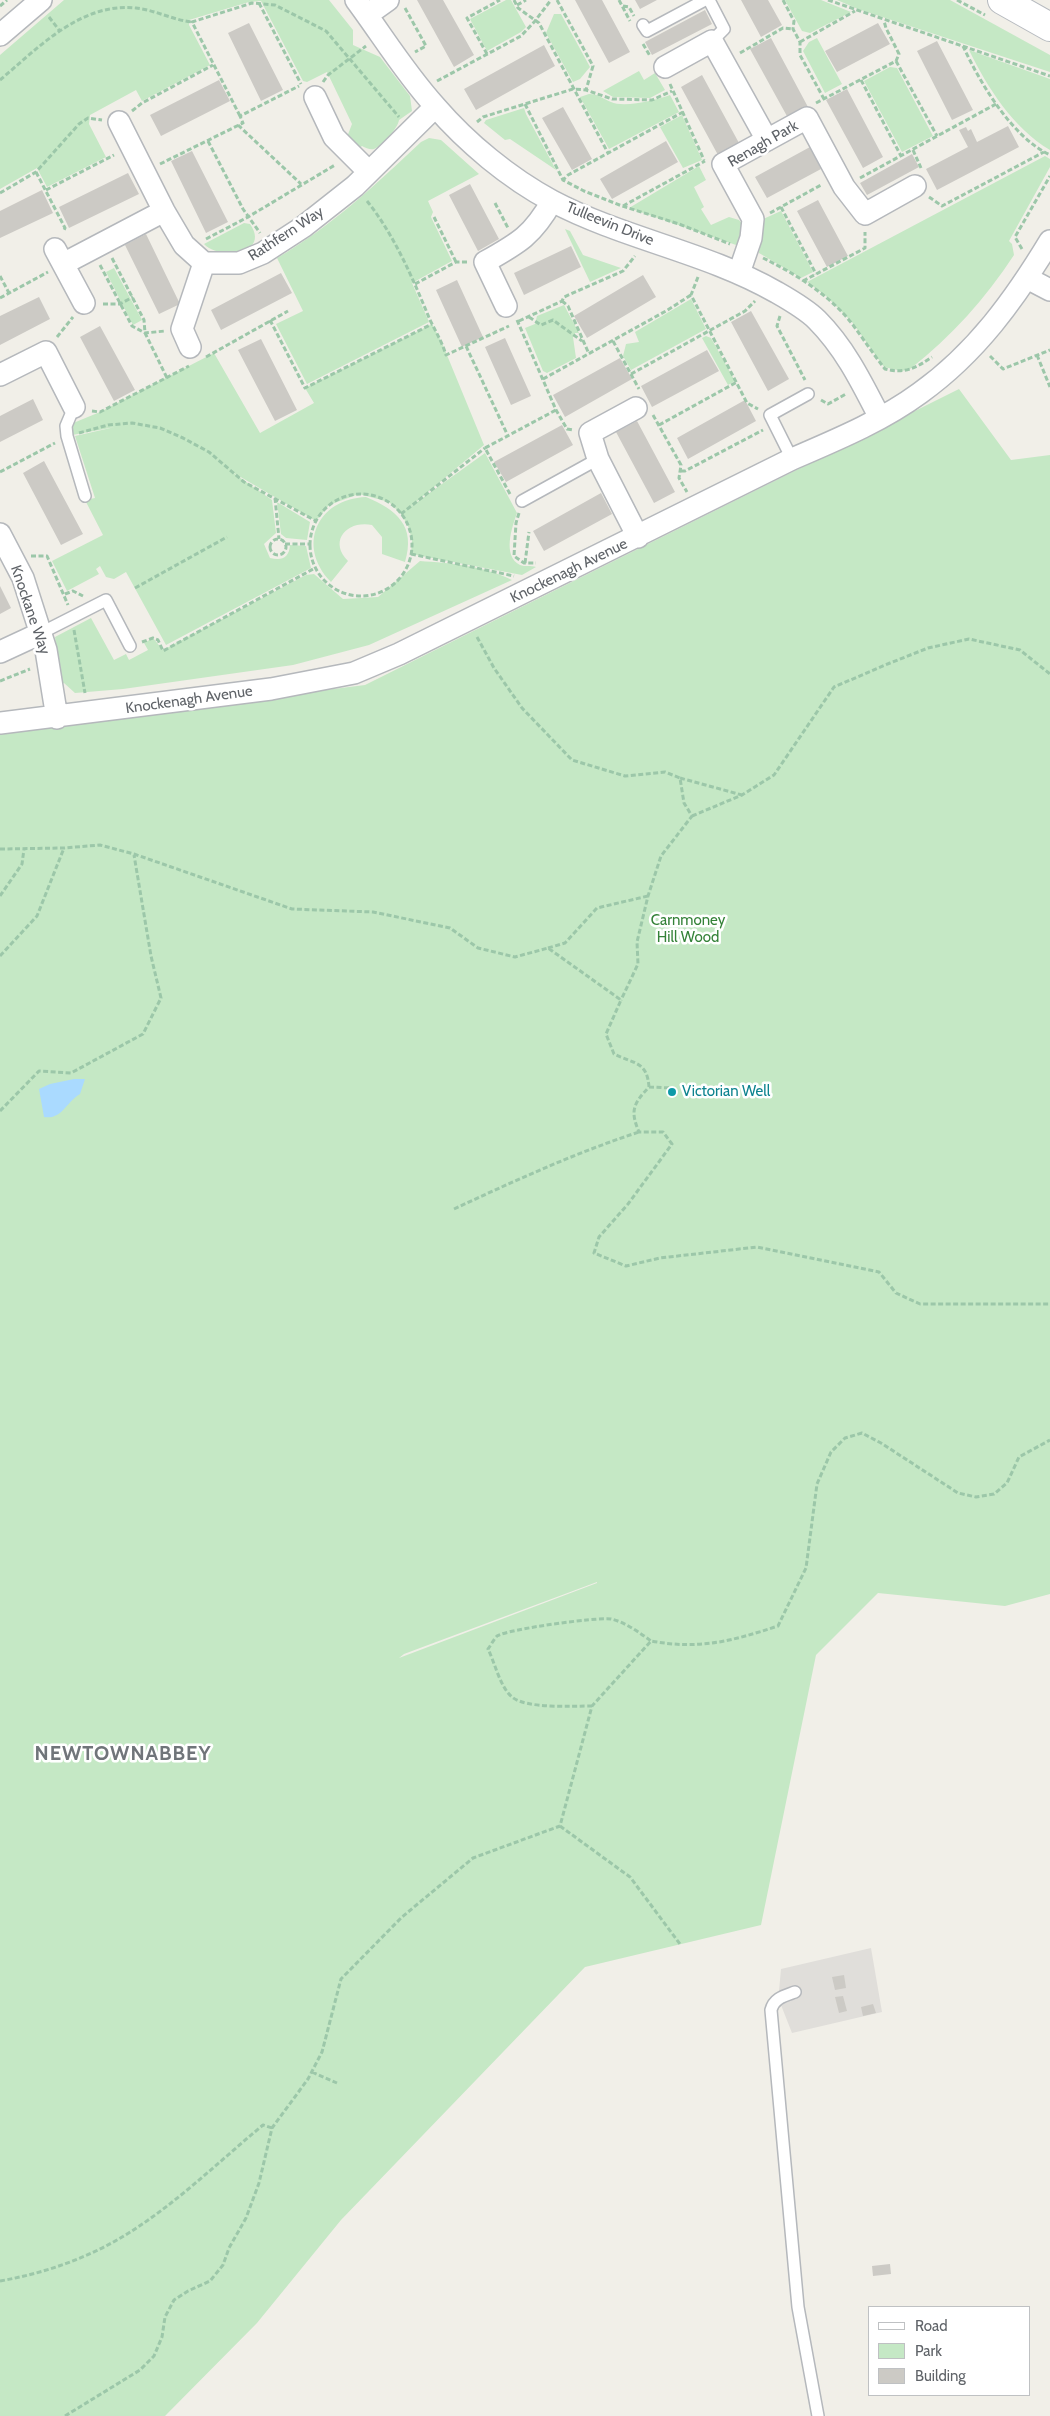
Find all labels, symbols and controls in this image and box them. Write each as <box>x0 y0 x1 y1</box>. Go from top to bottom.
street label: Renagh Park <box>725 117 801 171</box>
street label: Tulleevin Drive <box>564 198 656 250</box>
street label: Rathfern Way <box>245 203 327 265</box>
street label: Knockenagh Avenue <box>507 535 631 607</box>
street label: Knockane Way <box>6 563 54 657</box>
street label: Knockenagh Avenue <box>124 682 254 718</box>
park label: Carnmoney Hill Wood <box>651 912 725 947</box>
place label: Victorian Well <box>682 1083 770 1101</box>
marker: Victorian Well <box>666 1086 678 1098</box>
district label: NEWTOWNABBEY <box>33 1742 213 1766</box>
legend <box>868 2306 1030 2396</box>
text: Road <box>915 2317 948 2335</box>
text: Park <box>915 2342 942 2360</box>
text: Building <box>915 2367 966 2385</box>

